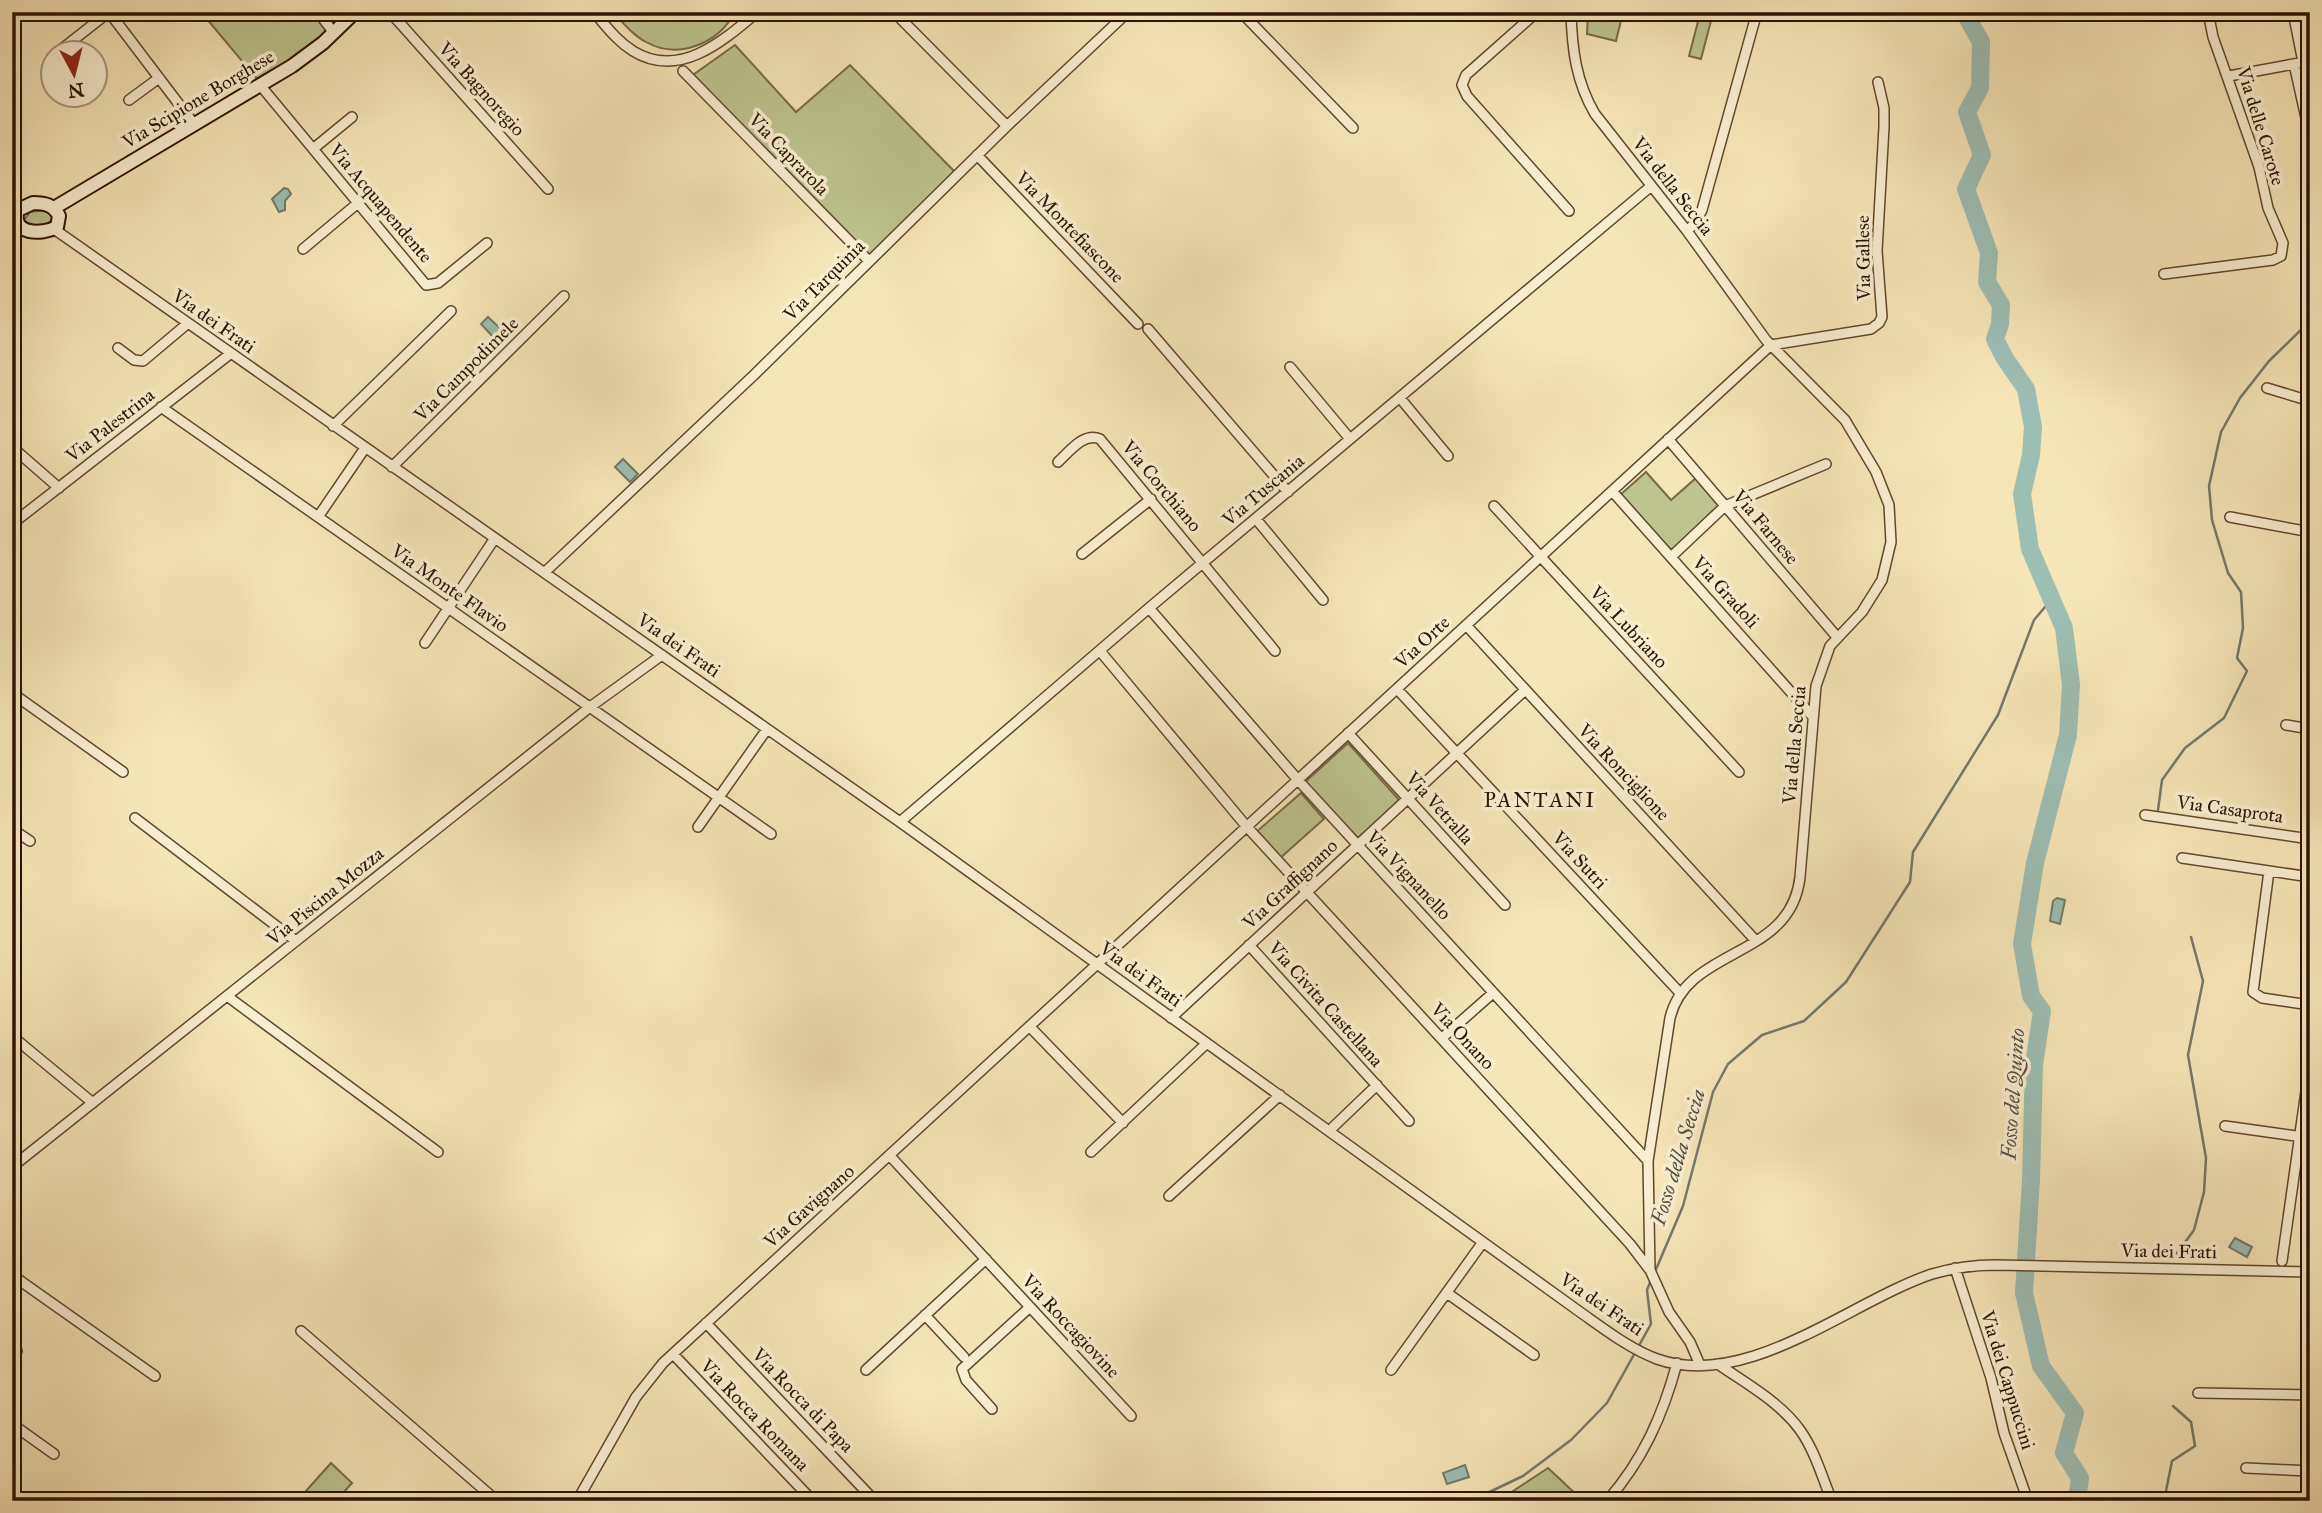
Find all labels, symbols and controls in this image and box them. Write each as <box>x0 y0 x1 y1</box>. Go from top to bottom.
street label: Via Bagnoregio <box>432 37 530 142</box>
north arrow <box>38 38 108 108</box>
street label: Via Scipione Borghese <box>117 45 279 155</box>
street label: Via delle Carote <box>2232 63 2290 188</box>
text: N <box>67 78 85 103</box>
street label: Via Caprarola <box>743 107 835 201</box>
street label: Via della Seccia <box>1627 131 1719 241</box>
street label: Via Acquapendente <box>323 138 438 268</box>
street label: Via Montefiascone <box>1010 166 1129 288</box>
street label: Via Gallese <box>1851 215 1875 302</box>
street label: Via Tarquinia <box>778 234 871 327</box>
street label: Via dei Frati <box>167 283 260 358</box>
street label: Via Campodimele <box>408 312 523 427</box>
street label: Via Palestrina <box>60 383 160 467</box>
street label: Via Corchiano <box>1117 435 1207 537</box>
street label: Via Tuscania <box>1217 448 1309 532</box>
street label: Via Farnese <box>1727 484 1804 569</box>
street label: Via Monte Flavio <box>386 538 513 637</box>
street label: Via Gradoli <box>1687 550 1764 633</box>
street label: Via Lubriano <box>1584 580 1673 673</box>
street label: Via dei Frati <box>632 607 725 682</box>
street label: Via Orte <box>1389 611 1454 674</box>
street label: Via della Seccia <box>1777 684 1811 806</box>
street label: Via Ronciglione <box>1572 718 1675 826</box>
street label: Via Vetralla <box>1401 766 1479 850</box>
district label: PANTANI <box>1484 787 1596 813</box>
street label: Via Casaprota <box>2174 790 2286 828</box>
street label: Via Vignanello <box>1360 825 1457 925</box>
street label: Via Sutri <box>1547 826 1613 894</box>
street label: Via Graffignano <box>1237 834 1343 935</box>
street label: Via Piscina Mozza <box>261 841 389 951</box>
street label: Via dei Frati <box>1094 936 1187 1012</box>
street label: Via Civita Castellana <box>1263 936 1389 1072</box>
street label: Via Onano <box>1425 997 1500 1075</box>
water label: Fosso del Quinto <box>1995 1027 2031 1162</box>
water label: Fosso della Seccia <box>1645 1086 1711 1229</box>
street label: Via Gavignano <box>758 1159 860 1254</box>
street label: Via dei Frati <box>2120 1239 2217 1263</box>
street label: Via dei Frati <box>1555 1267 1648 1340</box>
street label: Via Roccagiovine <box>1016 1269 1125 1383</box>
street label: Via dei Cappuccini <box>1976 1307 2040 1452</box>
street label: Via Rocca di Papa <box>747 1342 859 1458</box>
street label: Via Rocca Romana <box>695 1353 815 1476</box>

